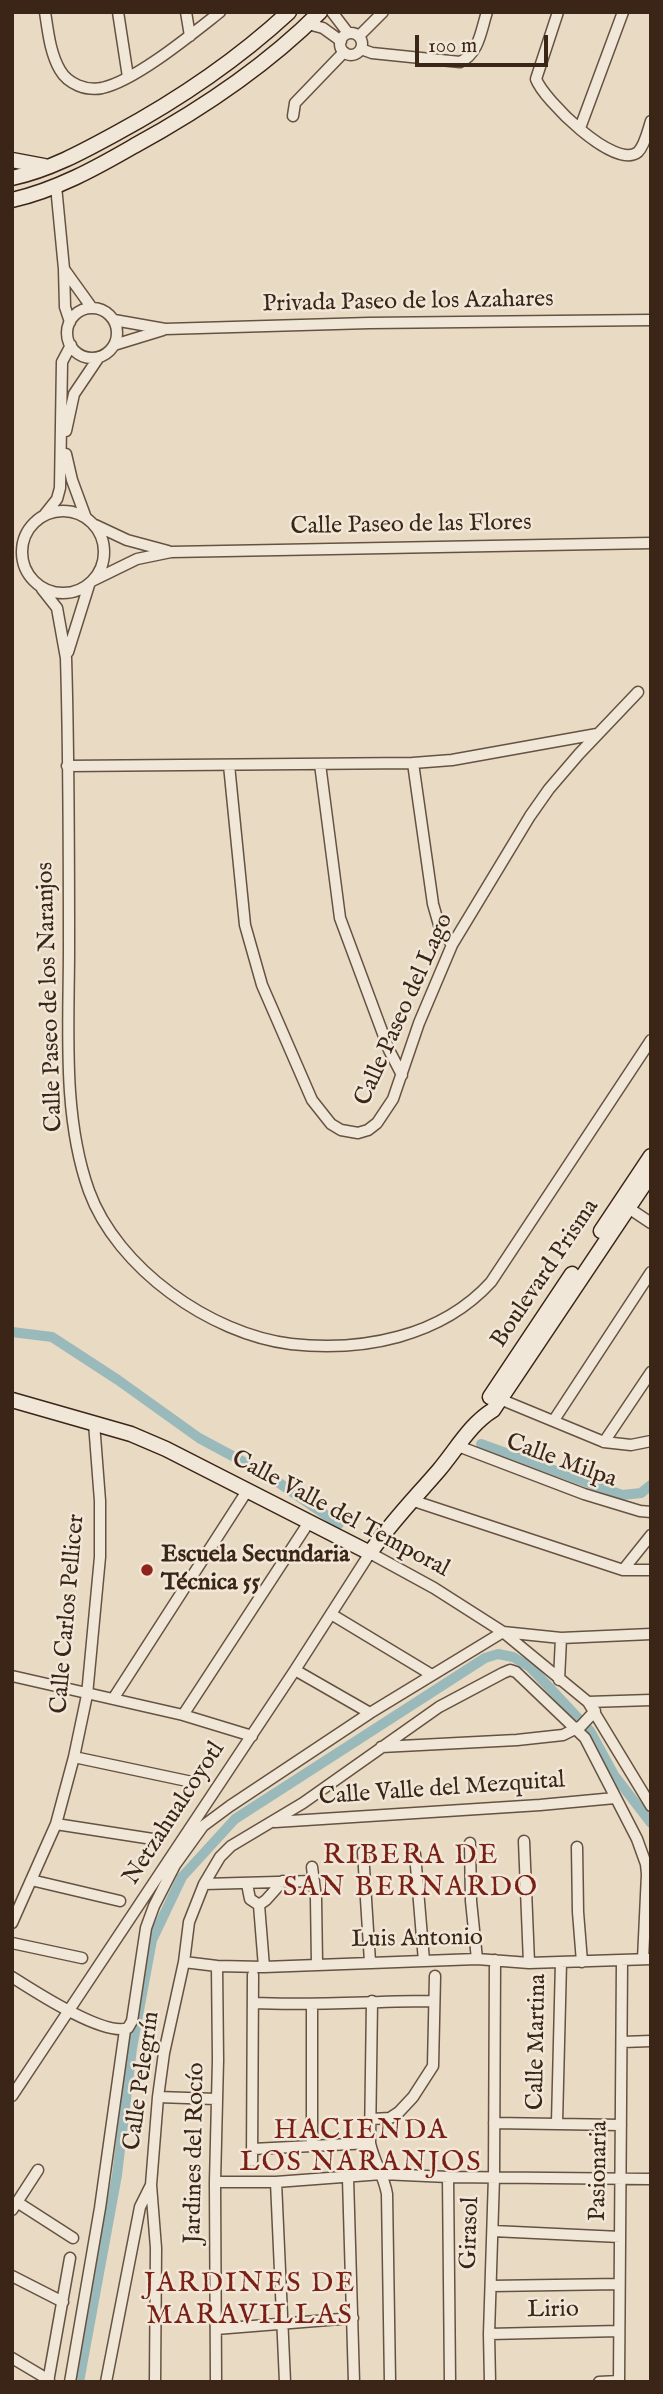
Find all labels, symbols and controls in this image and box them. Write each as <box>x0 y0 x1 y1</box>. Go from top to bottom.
scale bar <box>418 21 551 65</box>
text: 100 m <box>428 33 477 60</box>
street label: Privada Paseo de los Azahares <box>262 286 554 320</box>
street label: Calle Paseo de las Flores <box>290 509 532 543</box>
street label: Calle Paseo de los Naranjos <box>32 862 70 1132</box>
street label: Calle Paseo del Lago <box>350 909 460 1111</box>
street label: Boulevard Prisma <box>486 1194 606 1354</box>
street label: Calle Milpa <box>502 1429 620 1495</box>
street label: Calle Valle del Temporal <box>226 1445 454 1585</box>
street label: Calle Carlos Pellicer <box>46 1513 92 1715</box>
place label: Escuela Secundaria Técnica 55 <box>161 1542 350 1598</box>
marker: Escuela Secundaria Técnica 55 <box>139 1562 155 1578</box>
street label: Netzahualcoyotl <box>118 1737 232 1891</box>
street label: Calle Valle del Mezquital <box>318 1767 566 1813</box>
district label: RIBERA DE SAN BERNARDO <box>284 1840 538 1906</box>
street label: Luis Antonio <box>351 1924 483 1956</box>
street label: Calle Martina <box>522 1974 554 2110</box>
street label: Calle Pelegrín <box>119 2010 167 2152</box>
street label: Jardines del Rocío <box>180 2062 212 2244</box>
district label: HACIENDA LOS NARANJOS <box>241 2115 481 2181</box>
street label: Pasionaria <box>585 2121 615 2221</box>
street label: Girasol <box>455 2196 487 2270</box>
district label: JARDINES DE MARAVILLAS <box>145 2268 355 2334</box>
street label: Lirio <box>527 2296 579 2326</box>

